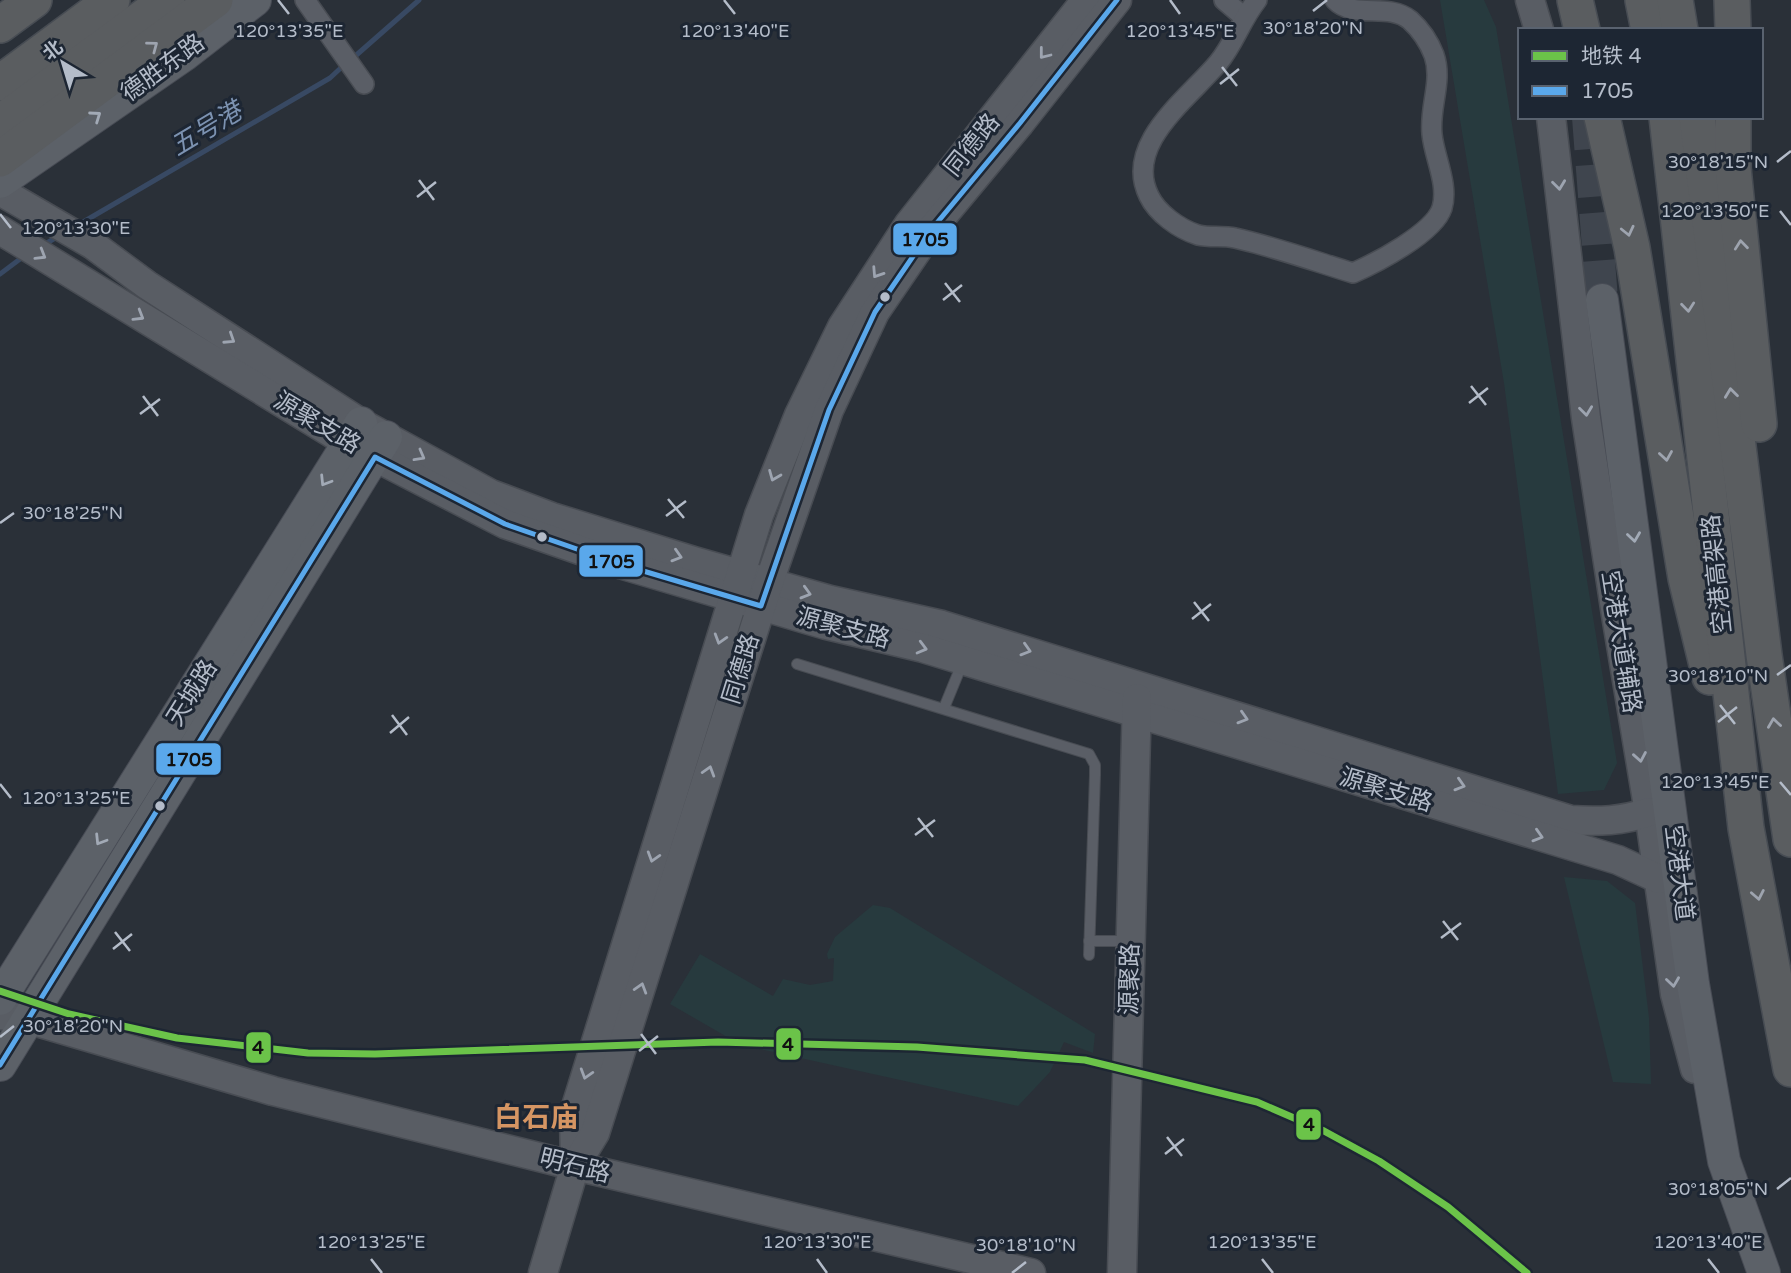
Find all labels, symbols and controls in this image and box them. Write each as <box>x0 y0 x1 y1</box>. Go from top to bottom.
text: 30°18'20"N <box>1263 17 1363 39</box>
text: 120°13'35"E <box>235 20 343 42</box>
text: 120°13'40"E <box>681 20 789 42</box>
text: 120°13'45"E <box>1126 20 1234 42</box>
north arrow <box>28 28 98 98</box>
street label: 德胜东路 <box>116 28 210 108</box>
legend <box>1518 28 1763 119</box>
text: 北 <box>39 36 67 65</box>
one-way arrow <box>145 42 158 55</box>
text: 地铁 4 <box>1581 44 1642 69</box>
one-way arrow <box>1040 46 1053 58</box>
text: 1705 <box>1581 79 1634 104</box>
water label: 五号港 <box>165 94 251 162</box>
street label: 同德路 <box>938 108 1006 182</box>
one-way arrow <box>89 111 102 124</box>
text: 30°18'15"N <box>1668 151 1768 173</box>
one-way arrow <box>1551 179 1566 191</box>
text: 120°13'50"E <box>1661 200 1769 222</box>
text: 120°13'30"E <box>22 217 130 239</box>
line badge: 1705 <box>892 222 958 256</box>
one-way arrow <box>1620 225 1635 237</box>
text: 1705 <box>901 229 949 251</box>
one-way arrow <box>1733 239 1748 251</box>
one-way arrow <box>33 247 46 260</box>
one-way arrow <box>872 266 885 279</box>
unlabelled marker <box>878 290 892 304</box>
one-way arrow <box>1680 301 1695 313</box>
one-way arrow <box>132 307 145 320</box>
one-way arrow <box>223 330 236 343</box>
street label: 源聚支路 <box>268 386 366 460</box>
one-way arrow <box>1724 387 1739 399</box>
one-way arrow <box>1578 405 1593 417</box>
one-way arrow <box>413 448 426 461</box>
one-way arrow <box>1658 450 1673 462</box>
one-way arrow <box>769 469 783 481</box>
one-way arrow <box>320 473 333 486</box>
text: 30°18'25"N <box>23 502 123 524</box>
street label: 空港高架路 <box>1696 513 1738 635</box>
unlabelled marker <box>535 530 549 544</box>
one-way arrow <box>1627 531 1642 543</box>
line badge: 1705 <box>578 544 644 578</box>
one-way arrow <box>671 547 683 562</box>
text: 1705 <box>587 551 635 573</box>
street label: 空港大道辅路 <box>1595 569 1647 715</box>
one-way arrow <box>799 584 811 599</box>
street label: 源聚支路 <box>793 602 893 654</box>
street label: 同德路 <box>717 630 765 708</box>
one-way arrow <box>713 633 728 645</box>
one-way arrow <box>915 640 927 654</box>
one-way arrow <box>1019 642 1031 657</box>
street label: 天城路 <box>161 655 223 731</box>
text: 30°18'10"N <box>1668 665 1768 687</box>
one-way arrow <box>1237 709 1249 724</box>
one-way arrow <box>1767 717 1782 729</box>
line badge: 1705 <box>155 742 222 776</box>
text: 1705 <box>165 749 213 771</box>
one-way arrow <box>1632 751 1647 763</box>
street label: 源聚支路 <box>1336 762 1436 818</box>
one-way arrow <box>701 765 715 778</box>
text: 120°13'45"E <box>1661 771 1769 793</box>
one-way arrow <box>1454 777 1466 792</box>
text: 120°13'25"E <box>22 787 130 809</box>
unlabelled marker <box>153 799 167 813</box>
street label: 空港大道 <box>1659 824 1699 922</box>
one-way arrow <box>1531 827 1543 842</box>
one-way arrow <box>95 832 108 845</box>
one-way arrow <box>647 850 661 862</box>
one-way arrow <box>1750 889 1765 901</box>
street label: 源聚路 <box>1115 943 1145 1015</box>
one-way arrow <box>1665 976 1680 988</box>
one-way arrow <box>632 982 647 994</box>
text: 30°18'20"N <box>23 1015 123 1037</box>
line badge: 4 <box>775 1027 802 1061</box>
line badge: 4 <box>245 1031 272 1064</box>
text: 4 <box>782 1034 794 1056</box>
text: 4 <box>252 1037 264 1059</box>
one-way arrow <box>580 1068 595 1080</box>
district label: 白石庙 <box>494 1101 578 1135</box>
line badge: 4 <box>1295 1108 1322 1141</box>
text: 4 <box>1303 1114 1315 1136</box>
street label: 明石路 <box>537 1143 613 1189</box>
text: 30°18'05"N <box>1668 1178 1768 1200</box>
text: 120°13'25"E <box>317 1231 425 1253</box>
text: 120°13'30"E <box>763 1231 871 1253</box>
text: 120°13'35"E <box>1208 1231 1316 1253</box>
text: 120°13'40"E <box>1654 1231 1762 1253</box>
text: 30°18'10"N <box>976 1234 1076 1256</box>

